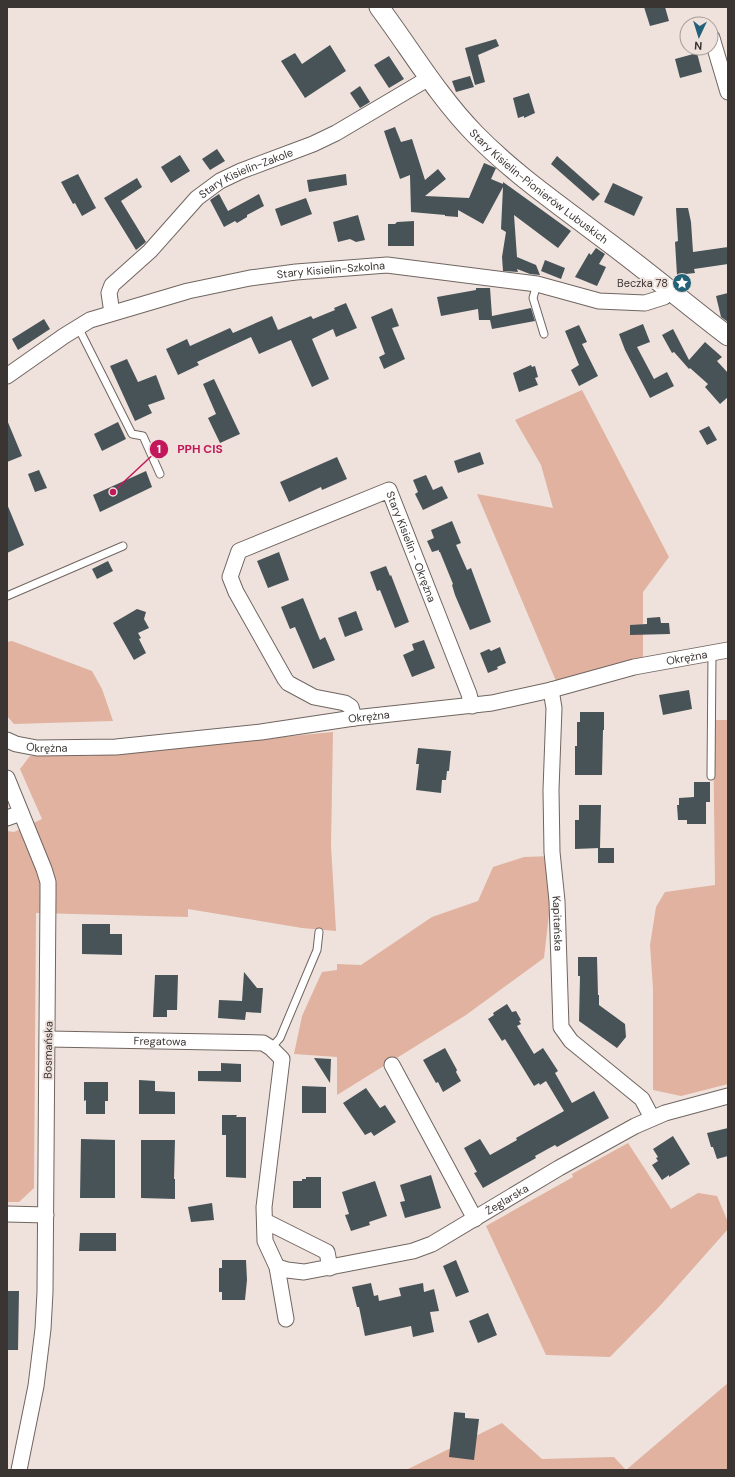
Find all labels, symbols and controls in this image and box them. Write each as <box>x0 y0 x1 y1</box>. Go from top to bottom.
north arrow <box>679 16 719 56</box>
text: N <box>694 39 703 53</box>
street label: Stary Kisielin-Pionierów Lubuskich <box>467 126 611 247</box>
street label: Stary Kisielin-Zakole <box>196 145 295 201</box>
street label: Stary Kisielin-Szkolna <box>276 258 385 281</box>
place icon: Beczka 78 <box>671 272 693 294</box>
place label: Beczka 78 <box>617 276 668 290</box>
callout: PPH CIS <box>149 437 231 461</box>
text: 1 <box>157 441 161 457</box>
text: PPH CIS <box>177 441 223 457</box>
street label: Stary Kisielin - Okrężna <box>383 489 439 604</box>
street label: Okrężna <box>665 647 708 668</box>
street label: Okrężna <box>347 707 390 726</box>
street label: Okrężna <box>25 739 68 755</box>
street label: Kapitańska <box>550 895 566 951</box>
street label: Bosmańska <box>40 1021 56 1079</box>
street label: Fregatowa <box>134 1034 186 1049</box>
street label: Żeglarska <box>483 1181 531 1218</box>

